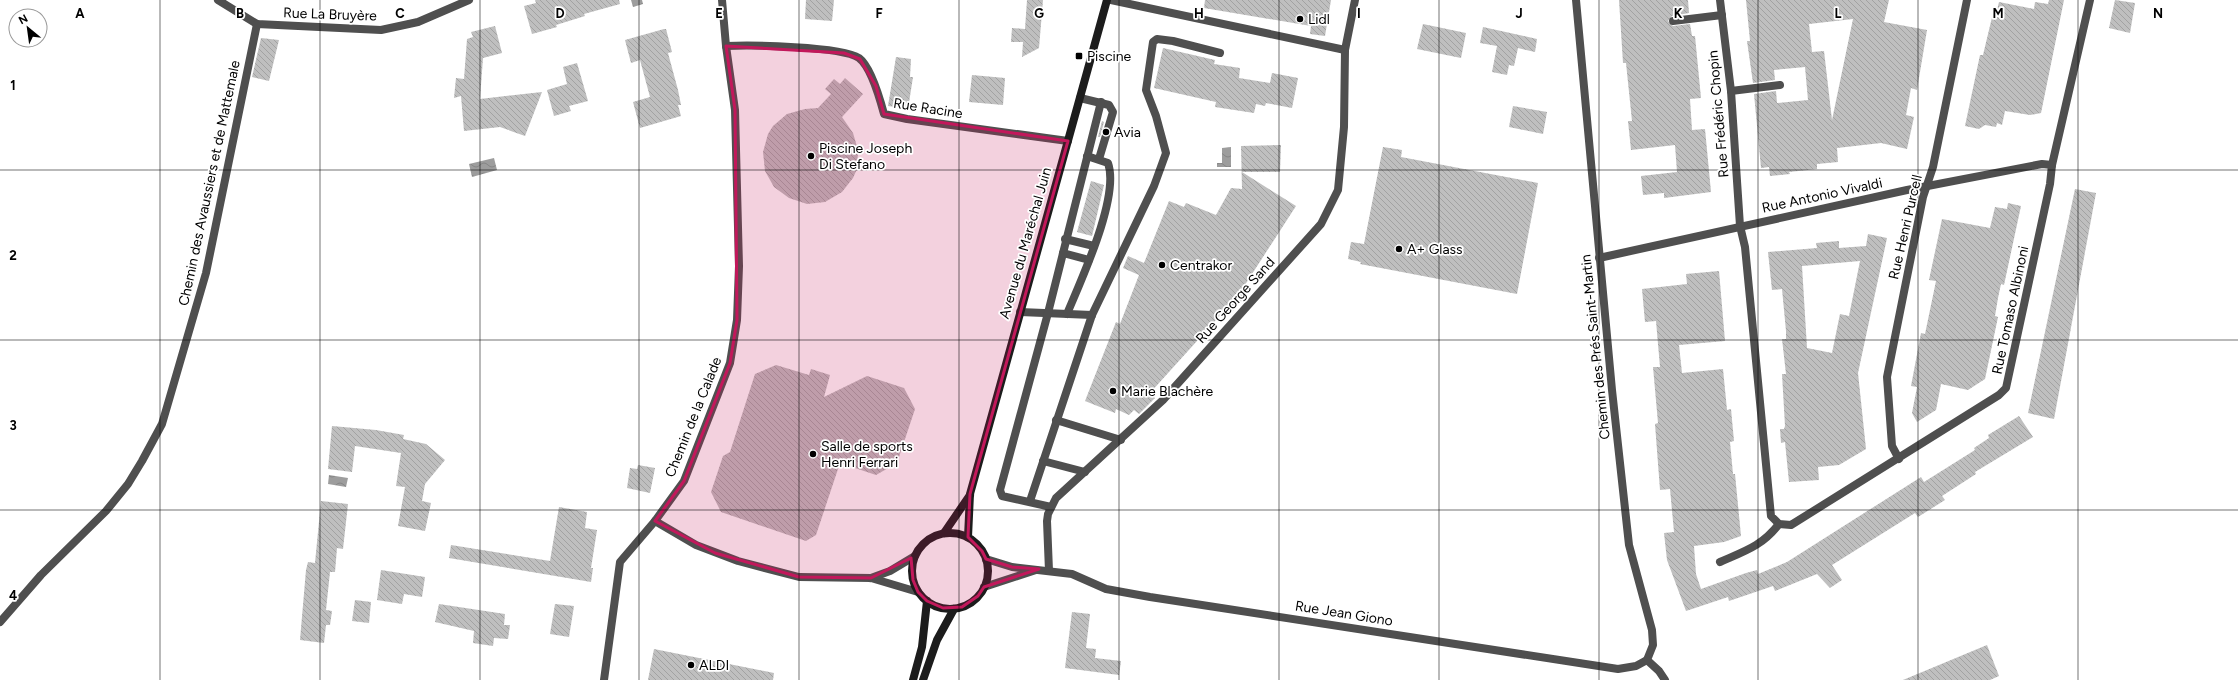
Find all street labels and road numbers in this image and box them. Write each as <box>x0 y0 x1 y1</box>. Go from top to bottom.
street label: Rue La Bruyère <box>283 4 378 25</box>
street label: Rue Frédéric Chopin <box>1704 49 1733 178</box>
street label: Chemin des Avaussiers et de Mattemale <box>175 58 244 307</box>
street label: Rue Racine <box>892 95 964 122</box>
street label: Avenue du Maréchal Juin <box>996 165 1055 321</box>
street label: Rue Henri Purcell <box>1885 173 1926 281</box>
street label: Rue Antonio Vivaldi <box>1760 174 1884 217</box>
street label: Rue Tomaso Albinoni <box>1989 244 2032 376</box>
street label: Chemin des Prés Saint-Martin <box>1577 253 1614 440</box>
street label: Rue George Sand <box>1192 254 1278 347</box>
street label: Chemin de la Calade <box>662 354 726 480</box>
street label: Rue Jean Giono <box>1294 597 1394 630</box>

